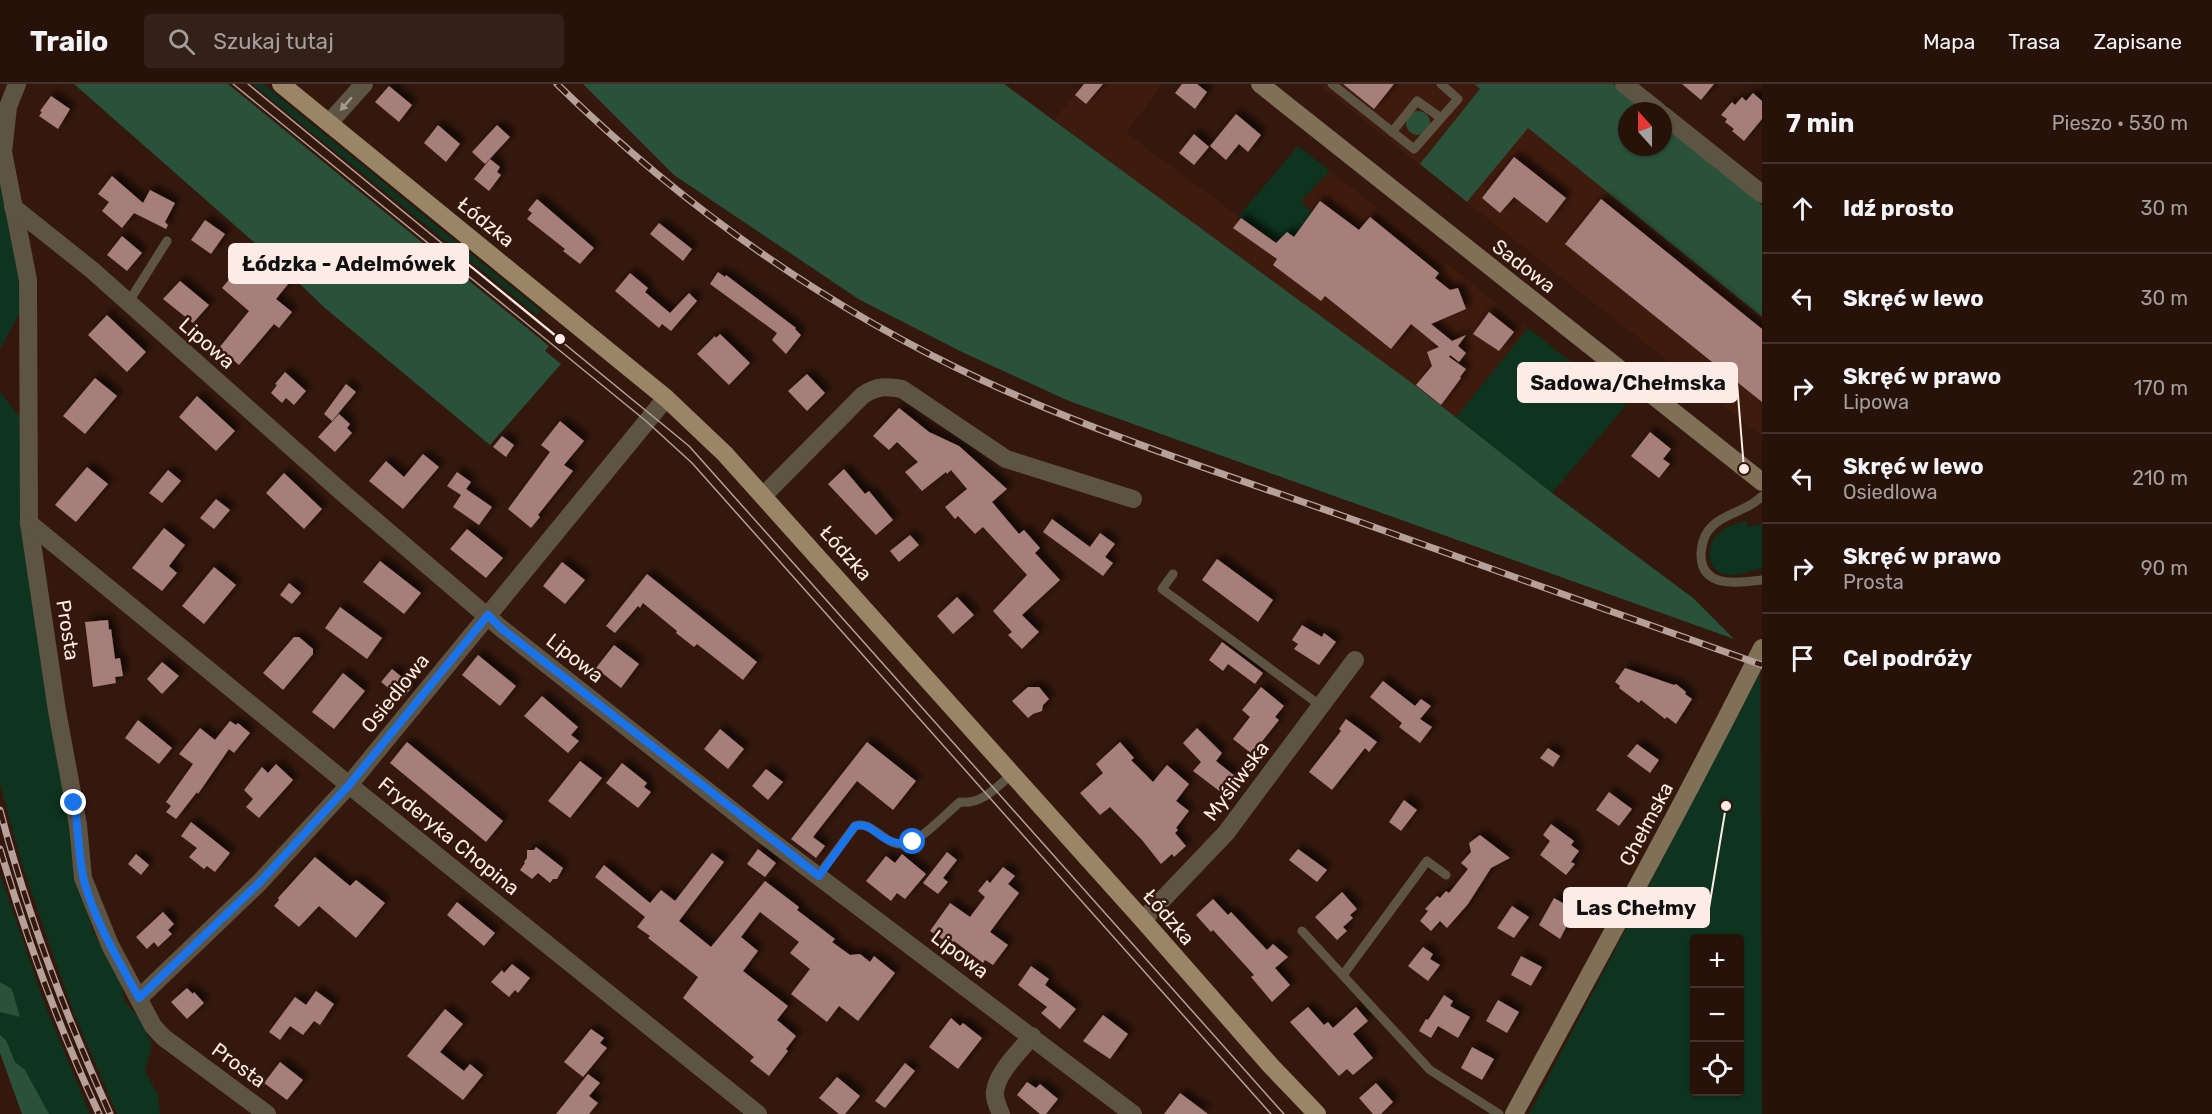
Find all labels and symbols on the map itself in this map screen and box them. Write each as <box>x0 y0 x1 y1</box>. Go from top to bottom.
one-way arrow <box>340 96 353 112</box>
north arrow <box>1618 102 1672 156</box>
street label: Łódzka <box>453 192 519 252</box>
street label: Sadowa <box>1488 234 1560 298</box>
callout: Łódzka - Adelmówek <box>229 244 468 283</box>
text: Łódzka - Adelmówek <box>242 251 457 276</box>
street label: Lipowa <box>174 312 240 374</box>
callout: Sadowa/Chełmska <box>1518 363 1737 402</box>
text: Sadowa/Chełmska <box>1530 370 1726 395</box>
street label: Łódzka <box>815 520 877 586</box>
street label: Prosta <box>51 598 85 662</box>
street label: Lipowa <box>542 628 608 688</box>
street label: Osiedlowa <box>356 649 434 737</box>
street label: Myśliwska <box>1198 736 1274 826</box>
street label: Fryderyka Chopina <box>374 772 524 900</box>
street label: Chełmska <box>1614 778 1678 870</box>
route end <box>60 789 86 815</box>
route start <box>899 828 925 854</box>
street label: Łódzka <box>1138 884 1200 950</box>
callout: Las Chełmy <box>1564 888 1709 927</box>
text: Las Chełmy <box>1576 895 1697 920</box>
street label: Lipowa <box>926 925 994 983</box>
street label: Prosta <box>207 1037 271 1093</box>

